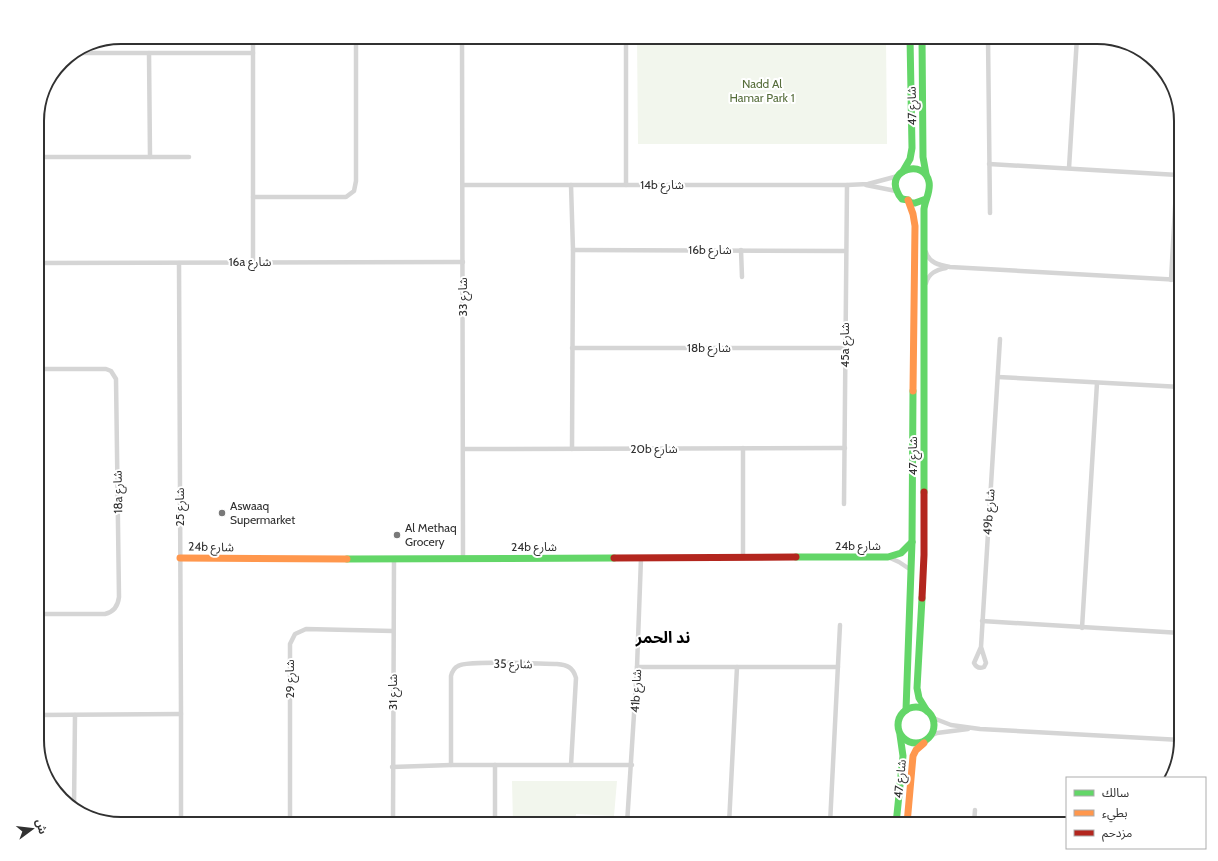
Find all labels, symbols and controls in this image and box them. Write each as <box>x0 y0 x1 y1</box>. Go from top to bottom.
park label: Nadd Al Hamar Park 1 <box>729 76 795 105</box>
street label: شارع 47 <box>904 86 921 126</box>
street label: 14b شارع <box>640 177 684 194</box>
street label: 16b شارع <box>688 242 732 259</box>
street label: 16a شارع <box>229 254 271 271</box>
street label: شارع 33 <box>455 277 472 317</box>
street label: 45a شارع <box>837 322 854 368</box>
street label: 18b شارع <box>687 340 731 357</box>
street label: شارع 47 <box>905 436 922 476</box>
street label: 20b شارع <box>630 441 678 458</box>
street label: 18a شارع <box>110 470 127 514</box>
street label: شارع 25 <box>172 488 189 526</box>
street label: 49b شارع <box>979 488 1000 536</box>
place label: Aswaaq Supermarket <box>230 498 295 527</box>
marker: Aswaaq Supermarket <box>217 508 227 518</box>
place label: Al Methaq Grocery <box>405 520 457 549</box>
marker: Al Methaq Grocery <box>392 530 402 540</box>
street label: 24b شارع <box>835 538 881 555</box>
street label: 24b شارع <box>188 539 234 556</box>
street label: 24b شارع <box>511 539 557 556</box>
district label: ند الحمر <box>635 628 690 647</box>
street label: شارع 35 <box>493 656 533 673</box>
street label: شارع 29 <box>282 659 299 699</box>
street label: 41b شارع <box>627 669 646 713</box>
street label: شارع 31 <box>385 674 402 710</box>
street label: شارع 47 <box>890 759 911 799</box>
legend <box>1066 777 1206 849</box>
text: سالك <box>1102 785 1129 800</box>
text: بطيء <box>1102 805 1128 823</box>
north arrow <box>12 809 52 849</box>
text: ش <box>33 817 50 836</box>
text: مزدحم <box>1102 825 1132 842</box>

